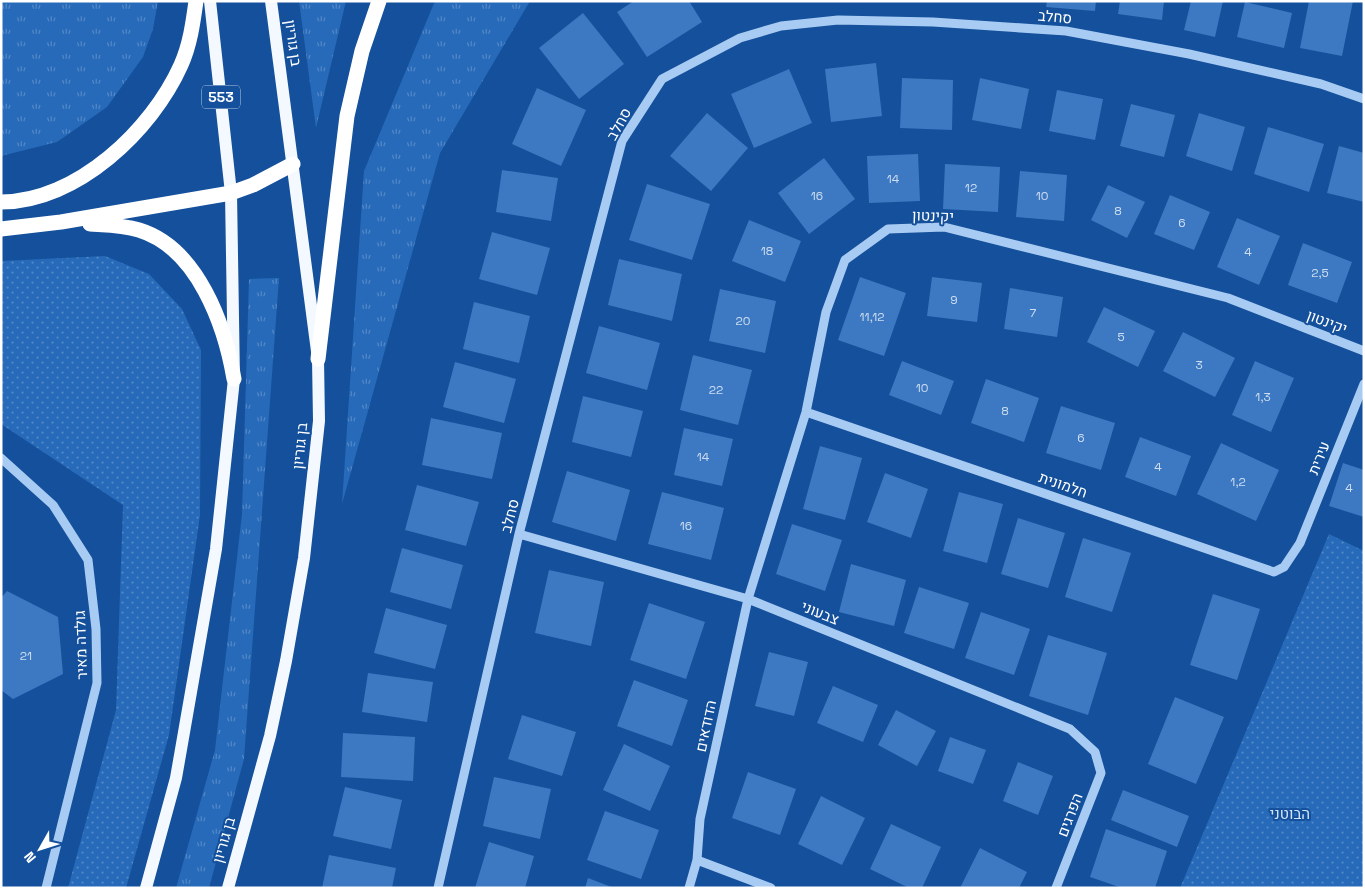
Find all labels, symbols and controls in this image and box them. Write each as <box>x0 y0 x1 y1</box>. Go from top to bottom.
street label: סחלב <box>1037 6 1073 27</box>
street label: בן גוריון <box>281 18 306 68</box>
road number: 553 <box>202 85 240 108</box>
street label: סחלב <box>602 104 635 143</box>
house number: 14 <box>887 171 900 187</box>
house number: 12 <box>965 180 977 196</box>
house number: 16 <box>811 188 823 204</box>
house number: 10 <box>1036 188 1048 204</box>
house number: 8 <box>1114 203 1122 219</box>
street label: יקינטון <box>912 205 954 226</box>
house number: 6 <box>1178 215 1186 231</box>
house number: 18 <box>761 243 773 259</box>
house number: 4 <box>1244 244 1252 260</box>
house number: 2,5 <box>1311 265 1329 281</box>
house number: 9 <box>950 292 958 308</box>
house number: 7 <box>1030 305 1037 321</box>
street label: יקינטון <box>1304 305 1350 338</box>
house number: 11,12 <box>860 309 884 325</box>
house number: 20 <box>736 313 750 329</box>
house number: 5 <box>1117 329 1125 345</box>
house number: 3 <box>1195 357 1203 373</box>
house number: 10 <box>916 380 928 396</box>
house number: 22 <box>709 382 723 398</box>
house number: 1,3 <box>1255 389 1271 405</box>
house number: 8 <box>1001 403 1009 419</box>
street label: בן גוריון <box>288 422 311 470</box>
house number: 6 <box>1077 430 1085 446</box>
street label: עירית <box>1303 438 1334 477</box>
house number: 14 <box>697 449 710 465</box>
house number: 4 <box>1154 459 1162 475</box>
street label: חלמונית <box>1036 467 1090 502</box>
house number: 1,2 <box>1230 474 1246 490</box>
house number: 4 <box>1345 480 1353 496</box>
street label: סחלב <box>496 497 523 535</box>
house number: 16 <box>680 518 692 534</box>
street label: צבעוני <box>798 596 842 629</box>
street label: גולדה מאיר <box>70 610 91 680</box>
house number: 21 <box>20 648 32 664</box>
street label: הדודאים <box>691 698 720 754</box>
street label: הפרגים <box>1053 790 1087 839</box>
park label: הבוטני <box>1270 804 1310 823</box>
street label: בן גוריון <box>208 815 239 865</box>
north arrow <box>15 824 65 874</box>
text: N <box>20 848 40 866</box>

